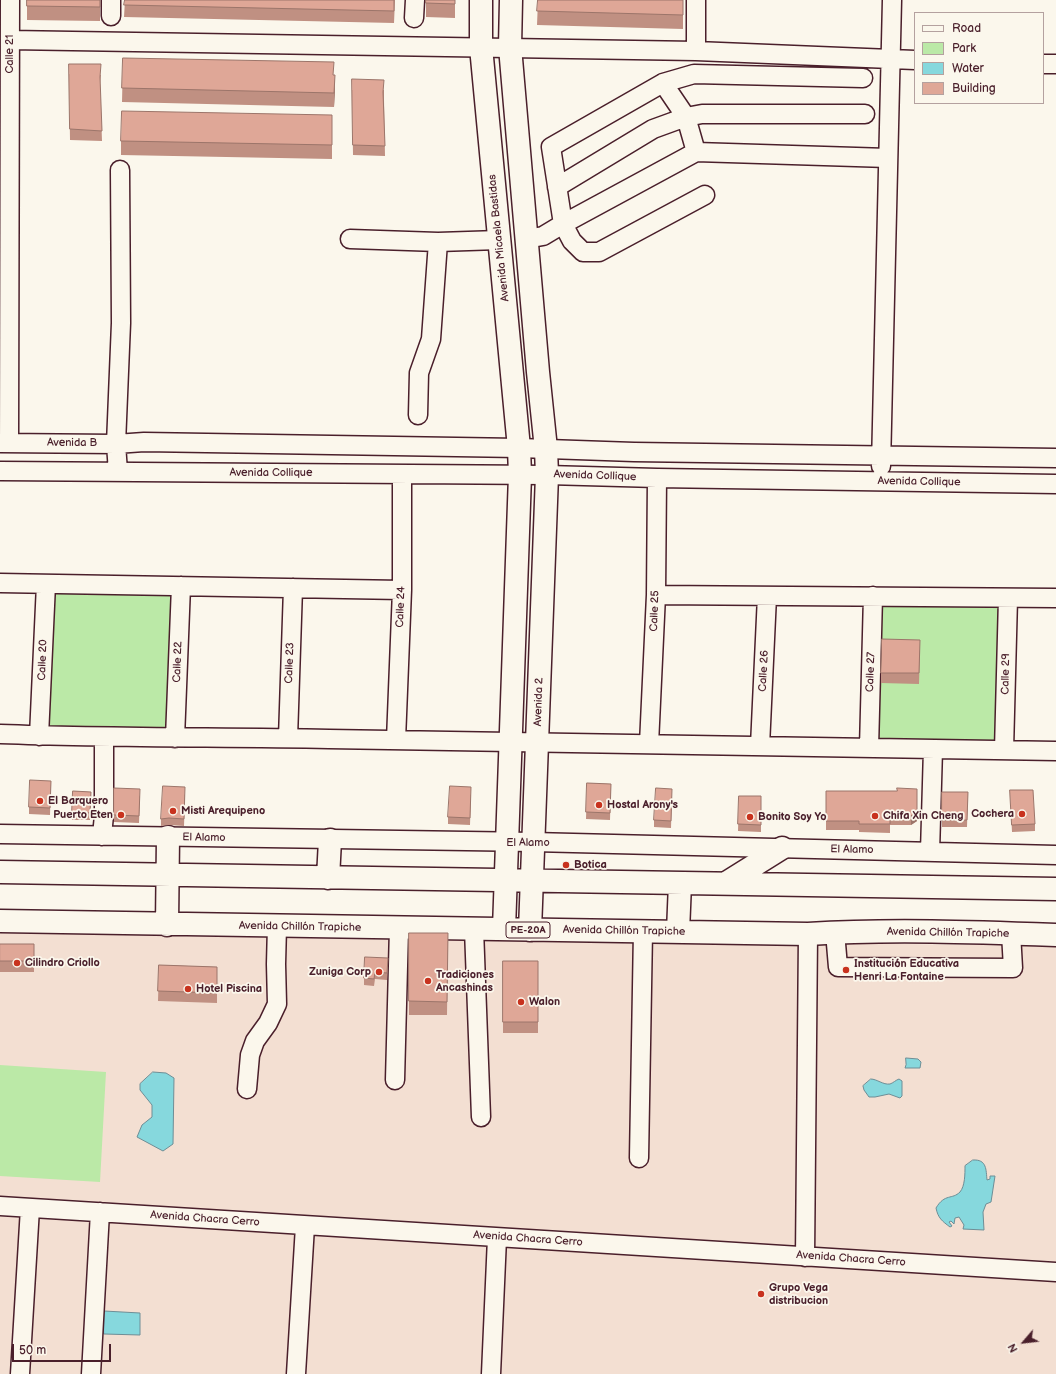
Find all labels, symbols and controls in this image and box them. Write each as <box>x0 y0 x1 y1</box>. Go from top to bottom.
legend <box>914 12 1044 104</box>
text: Road <box>952 21 981 36</box>
street label: Calle 21 <box>3 35 17 73</box>
text: Park <box>952 41 976 56</box>
text: Water <box>952 61 984 76</box>
text: Building <box>952 81 996 96</box>
street label: Avenida Micaela Bastidas <box>486 174 512 302</box>
street label: Avenida B <box>47 436 97 450</box>
street label: Avenida Collique <box>229 466 313 480</box>
street label: Avenida Collique <box>553 468 637 484</box>
street label: Avenida Collique <box>877 475 961 489</box>
street label: Calle 24 <box>394 586 408 628</box>
street label: Calle 25 <box>648 590 662 632</box>
street label: Calle 20 <box>36 639 50 681</box>
street label: Calle 22 <box>171 641 185 683</box>
street label: Calle 23 <box>283 642 297 684</box>
street label: Calle 26 <box>756 650 772 692</box>
street label: Calle 27 <box>864 652 878 692</box>
street label: Calle 29 <box>999 653 1013 695</box>
street label: Avenida 2 <box>532 677 546 727</box>
place label: El Barquero <box>48 794 108 808</box>
marker: El Barquero <box>35 796 45 806</box>
place label: Hostal Arony's <box>607 798 678 812</box>
marker: Hostal Arony's <box>594 800 604 810</box>
place label: Misti Arequipeno <box>181 804 265 818</box>
marker: Misti Arequipeno <box>168 806 178 816</box>
place label: Cochera <box>971 807 1014 821</box>
place label: Puerto Eten <box>53 808 113 822</box>
place label: Chifa Xin Cheng <box>883 809 963 823</box>
marker: Cochera <box>1017 809 1027 819</box>
marker: Puerto Eten <box>116 810 126 820</box>
place label: Bonito Soy Yo <box>758 810 827 824</box>
marker: Chifa Xin Cheng <box>870 811 880 821</box>
marker: Bonito Soy Yo <box>745 812 755 822</box>
street label: El Alamo <box>182 831 226 845</box>
street label: El Alamo <box>506 836 550 850</box>
street label: El Alamo <box>830 843 874 857</box>
place label: Botica <box>574 858 607 872</box>
marker: Botica <box>561 860 571 870</box>
street label: Avenida Chillón Trapiche <box>239 919 361 935</box>
road number: PE-20A <box>506 922 550 938</box>
street label: Avenida Chillón Trapiche <box>563 923 685 939</box>
street label: Avenida Chillón Trapiche <box>887 925 1009 941</box>
place label: Cilindro Criollo <box>25 956 100 970</box>
place label: Institución Educativa Henri La Fontaine <box>854 957 959 983</box>
marker: Cilindro Criollo <box>12 958 22 968</box>
place label: Zuniga Corp <box>309 965 371 979</box>
marker: Institución Educativa Henri La Fontaine <box>841 965 851 975</box>
marker: Zuniga Corp <box>374 967 384 977</box>
place label: Tradiciones Ancashinas <box>436 968 494 994</box>
marker: Tradiciones Ancashinas <box>423 976 433 986</box>
place label: Hotel Piscina <box>196 982 262 996</box>
marker: Hotel Piscina <box>183 984 193 994</box>
place label: Walon <box>529 995 560 1009</box>
marker: Walon <box>516 997 526 1007</box>
street label: Avenida Chacra Cerro <box>150 1209 260 1229</box>
street label: Avenida Chacra Cerro <box>473 1229 583 1249</box>
street label: Avenida Chacra Cerro <box>796 1249 906 1269</box>
place label: Grupo Vega distribucion <box>769 1281 828 1307</box>
marker: Grupo Vega distribucion <box>756 1289 766 1299</box>
north arrow <box>1004 1322 1044 1362</box>
scale bar <box>14 1336 113 1362</box>
text: N <box>1005 1341 1021 1355</box>
text: 50 m <box>19 1343 46 1358</box>

